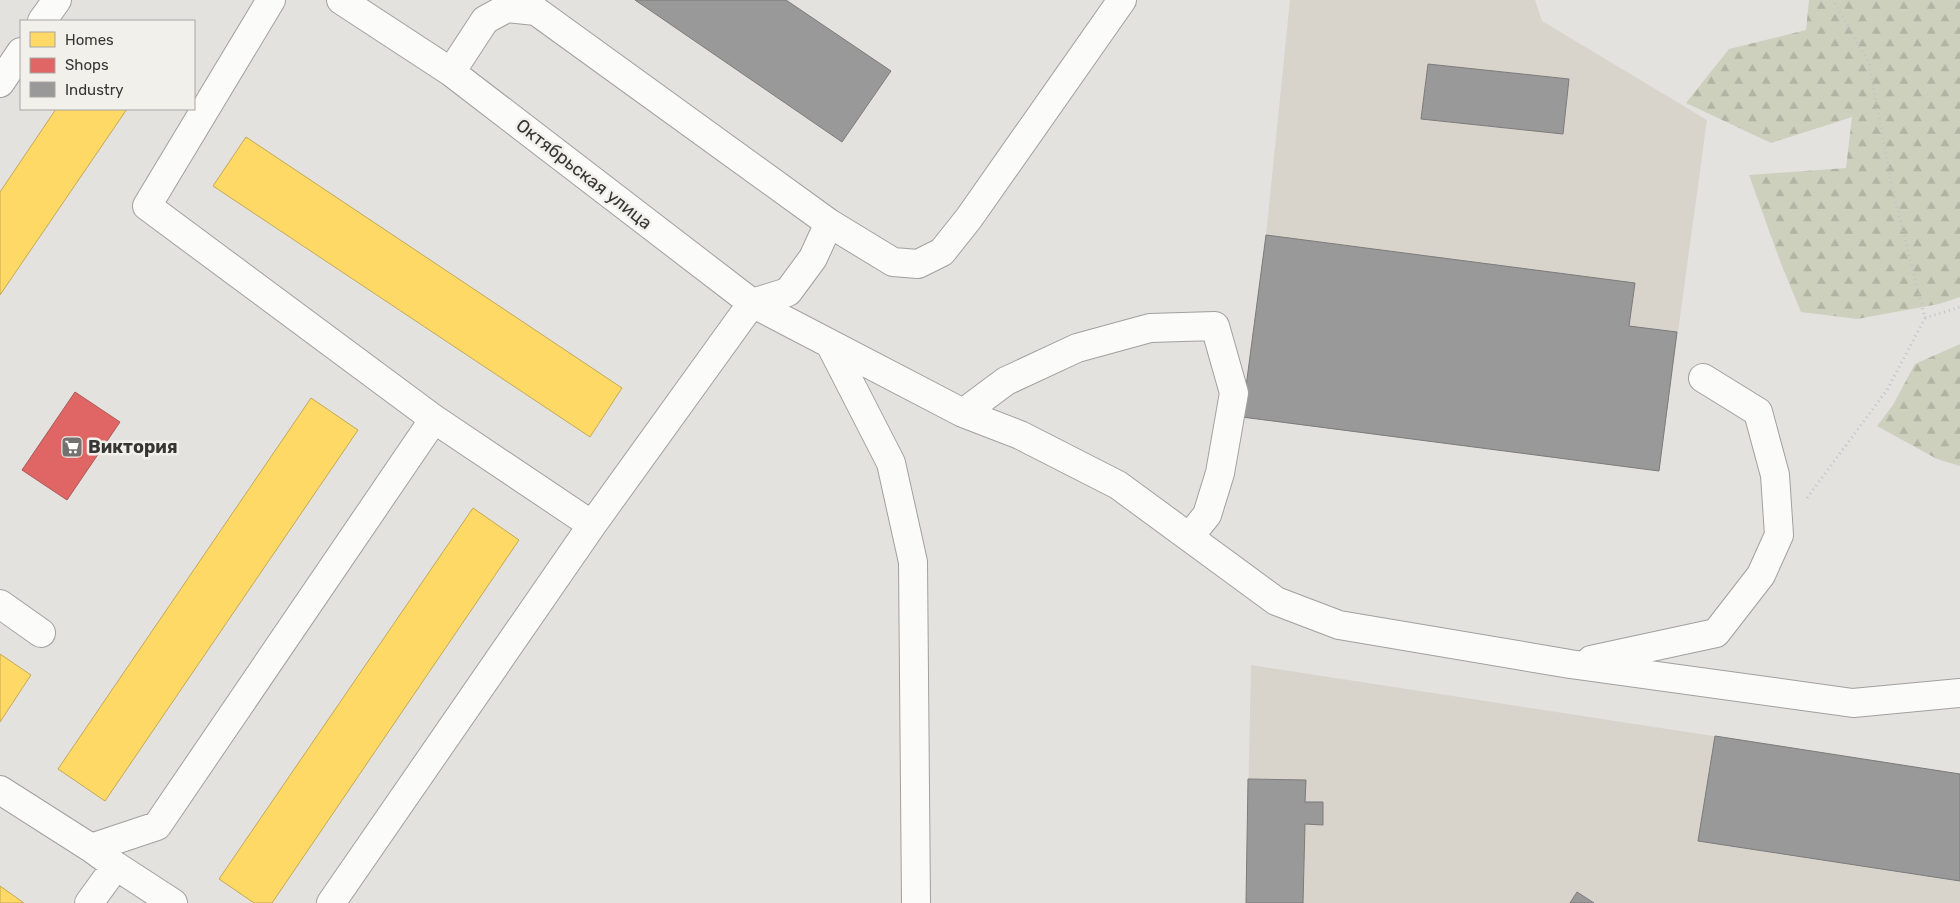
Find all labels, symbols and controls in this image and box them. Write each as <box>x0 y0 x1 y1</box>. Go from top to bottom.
legend <box>20 20 195 110</box>
text: Homes <box>65 31 114 49</box>
text: Shops <box>65 56 109 74</box>
text: Industry <box>65 81 124 99</box>
street label: Октябрьская улица <box>512 114 656 234</box>
supermarket icon: Виктория <box>60 435 84 459</box>
place label: Виктория <box>88 436 178 458</box>

